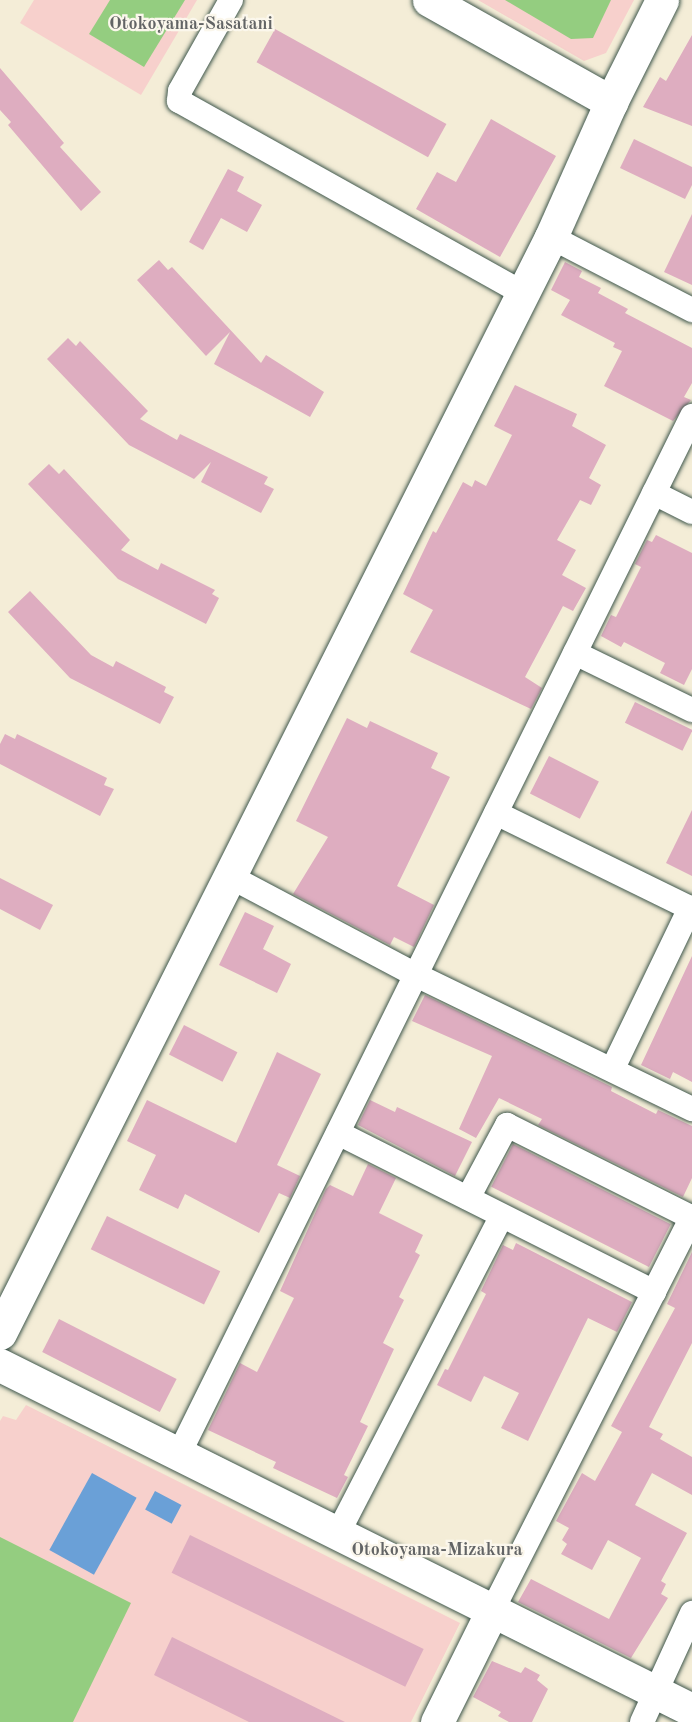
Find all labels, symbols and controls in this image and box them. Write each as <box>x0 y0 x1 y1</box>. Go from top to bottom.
district label: Otokoyama-Sasatani <box>109 13 273 35</box>
district label: Otokoyama-Mizakura <box>351 1539 523 1561</box>

